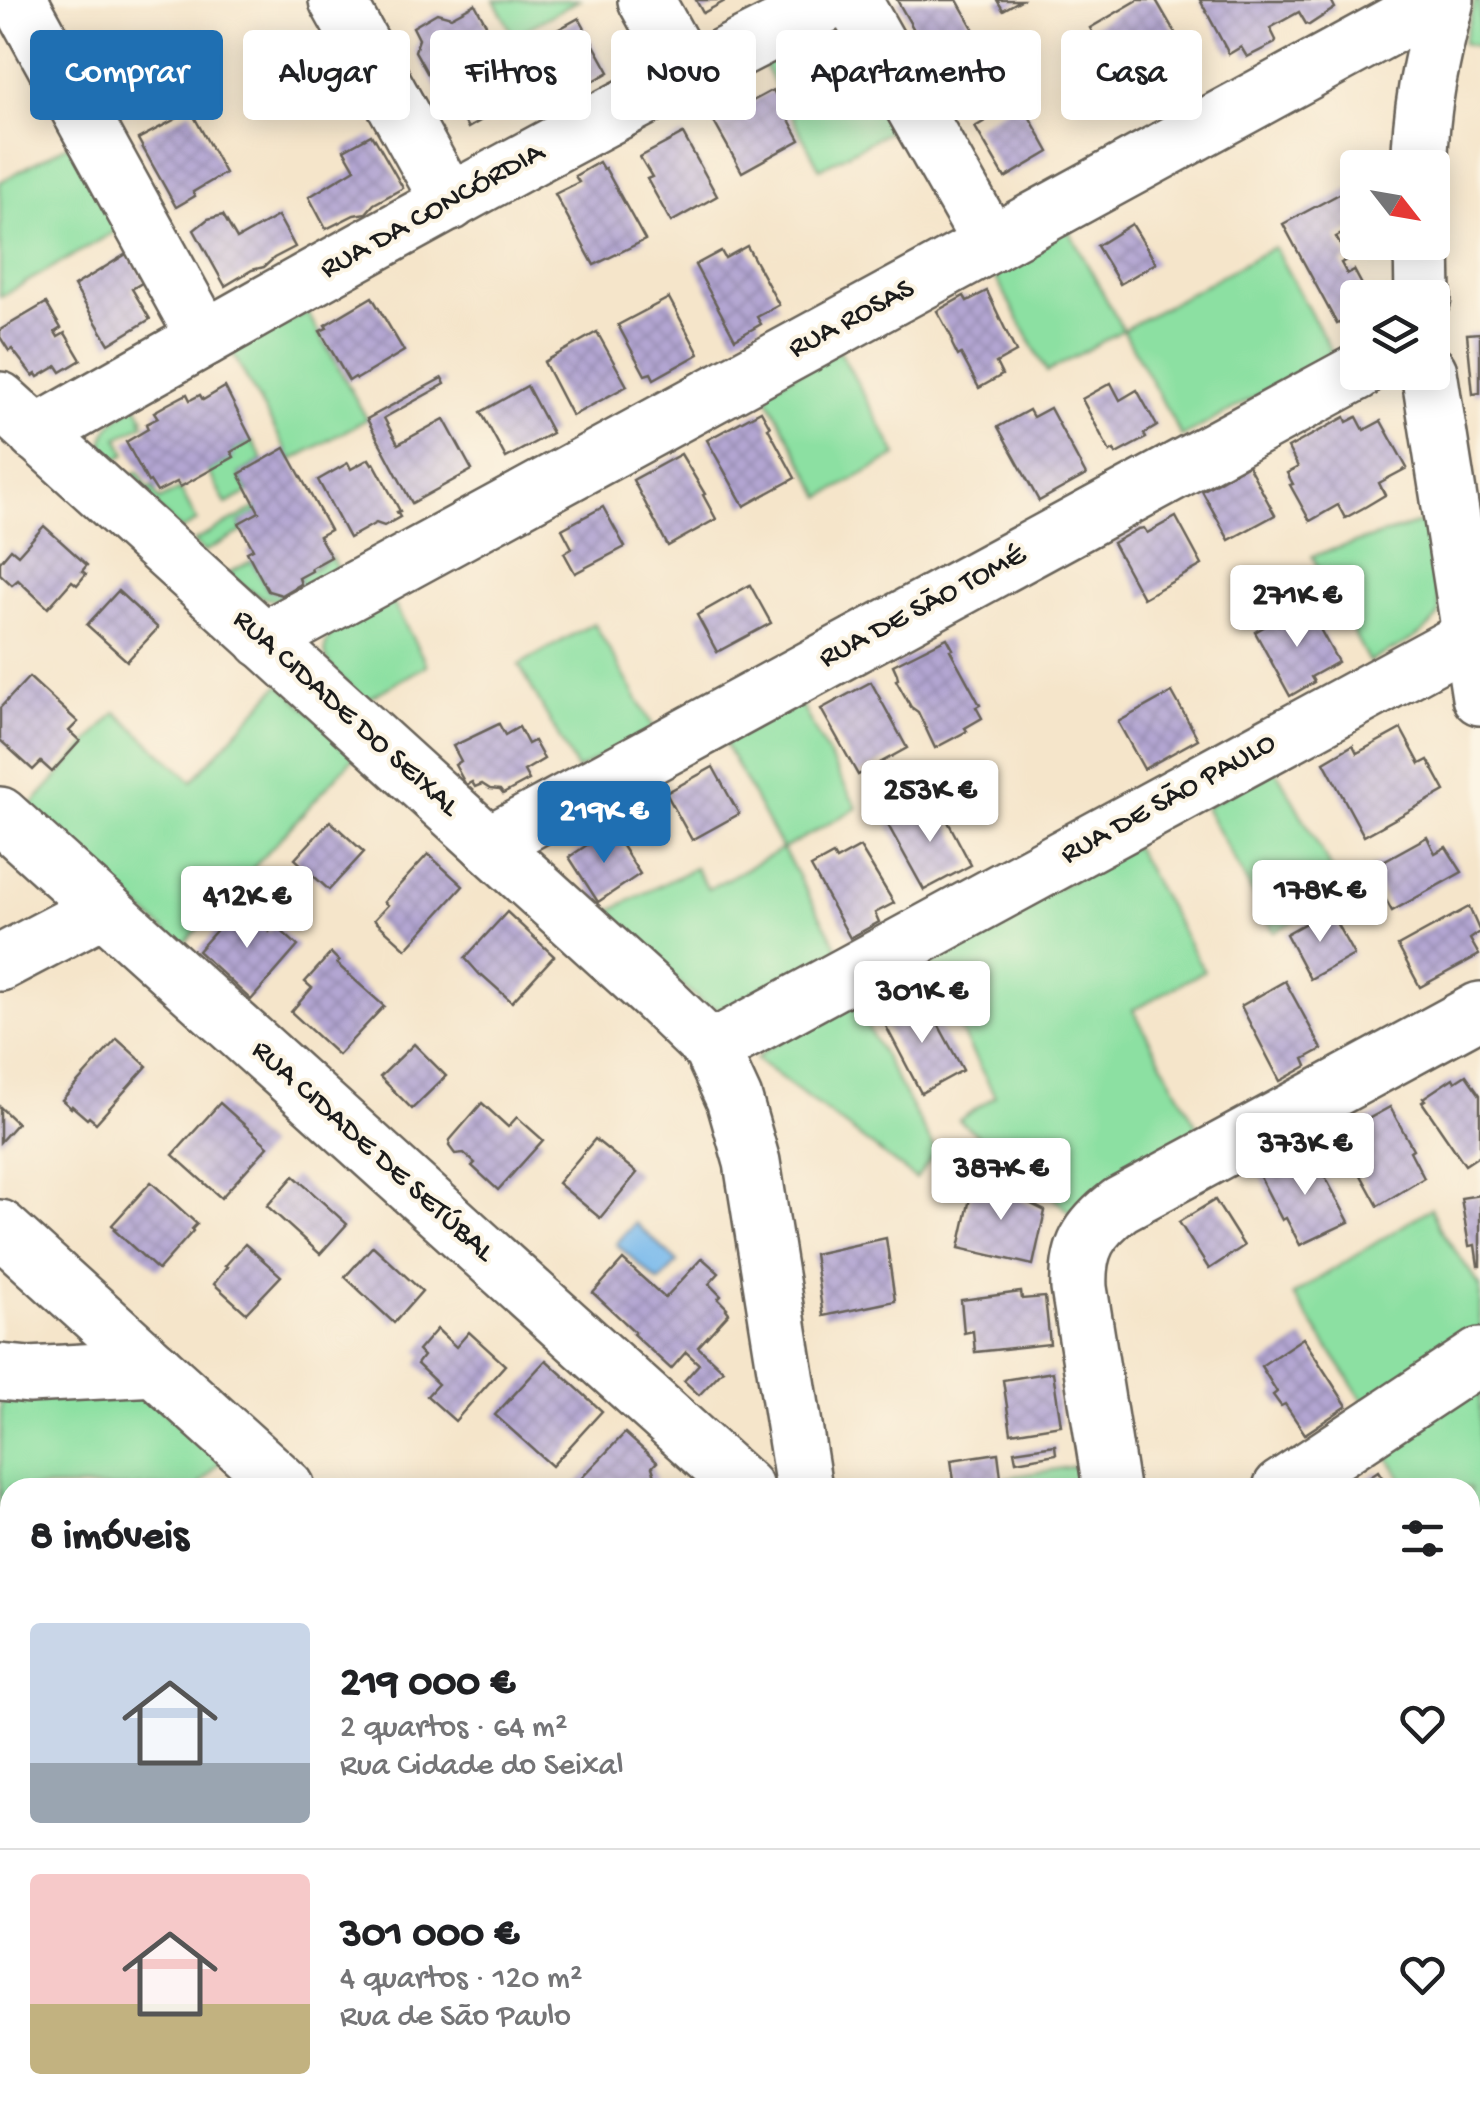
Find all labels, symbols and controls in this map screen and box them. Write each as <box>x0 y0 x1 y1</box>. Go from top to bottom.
chip: Comprar <box>30 30 223 120</box>
chip: Alugar <box>243 30 410 120</box>
chip: Filtros <box>430 30 591 120</box>
chip: Novo <box>611 30 756 120</box>
chip: Apartamento <box>776 30 1041 120</box>
chip: Casa <box>1061 30 1202 120</box>
street label: RUA DA CONCÓRDIA <box>315 135 552 288</box>
north arrow <box>1340 150 1450 260</box>
map controls <box>1340 150 1450 390</box>
street label: RUA ROSAS <box>783 272 921 368</box>
button: layers <box>1340 280 1450 390</box>
street label: RUA DE SÃO TOMÉ <box>814 538 1033 677</box>
pin: 271K € <box>1216 565 1378 650</box>
text: 271K € <box>1252 578 1342 616</box>
street label: RUA CIDADE DO SEIXAL <box>224 603 466 826</box>
street label: RUA DE SÃO PAULO <box>1055 726 1283 874</box>
pin: 253K € <box>849 760 1011 845</box>
text: 253K € <box>883 773 977 811</box>
pin: 219K € <box>523 781 685 866</box>
text: 219K € <box>560 794 648 832</box>
pin: 178K € <box>1239 860 1401 945</box>
pin: 412K € <box>166 866 328 951</box>
text: 178K € <box>1274 873 1366 911</box>
text: 412K € <box>203 879 291 917</box>
pin: 301K € <box>841 961 1003 1046</box>
text: 301K € <box>876 974 968 1012</box>
street label: RUA CIDADE DE SETÚBAL <box>243 1034 501 1271</box>
pin: 373K € <box>1224 1113 1386 1198</box>
text: 373K € <box>1258 1126 1352 1164</box>
pin: 387K € <box>920 1138 1082 1223</box>
text: 387K € <box>953 1151 1049 1189</box>
icon: filters <box>1395 1511 1450 1566</box>
text: 8 imóveis <box>30 1514 188 1563</box>
text: 219 000 € <box>340 1661 515 1710</box>
icon: home <box>110 1663 230 1783</box>
icon: heart <box>1395 1696 1450 1751</box>
text: 2 quartos · 64 m² <box>340 1710 568 1748</box>
text: Rua Cidade do Seixal <box>340 1748 624 1786</box>
text: 301 000 € <box>340 1912 519 1961</box>
icon: home <box>110 1914 230 2034</box>
icon: heart <box>1395 1947 1450 2002</box>
text: 4 quartos · 120 m² <box>340 1961 582 1999</box>
text: Rua de São Paulo <box>340 1999 571 2037</box>

